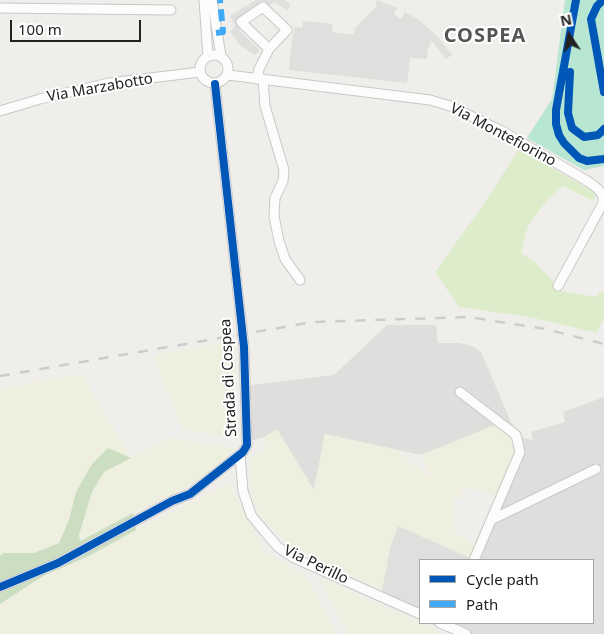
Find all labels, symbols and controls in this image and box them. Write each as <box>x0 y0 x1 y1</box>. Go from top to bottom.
text: N <box>559 9 573 30</box>
scale bar <box>12 10 144 42</box>
north arrow <box>544 10 594 60</box>
text: 100 m <box>18 19 62 39</box>
district label: COSPEA <box>443 24 527 48</box>
street label: Via Marzabotto <box>46 70 154 106</box>
street label: Via Montefiorino <box>447 99 559 171</box>
street label: Strada di Cospea <box>217 318 241 438</box>
street label: Via Perillo <box>281 542 351 588</box>
legend <box>419 559 594 624</box>
text: Cycle path <box>466 569 539 589</box>
text: Path <box>466 594 498 614</box>

